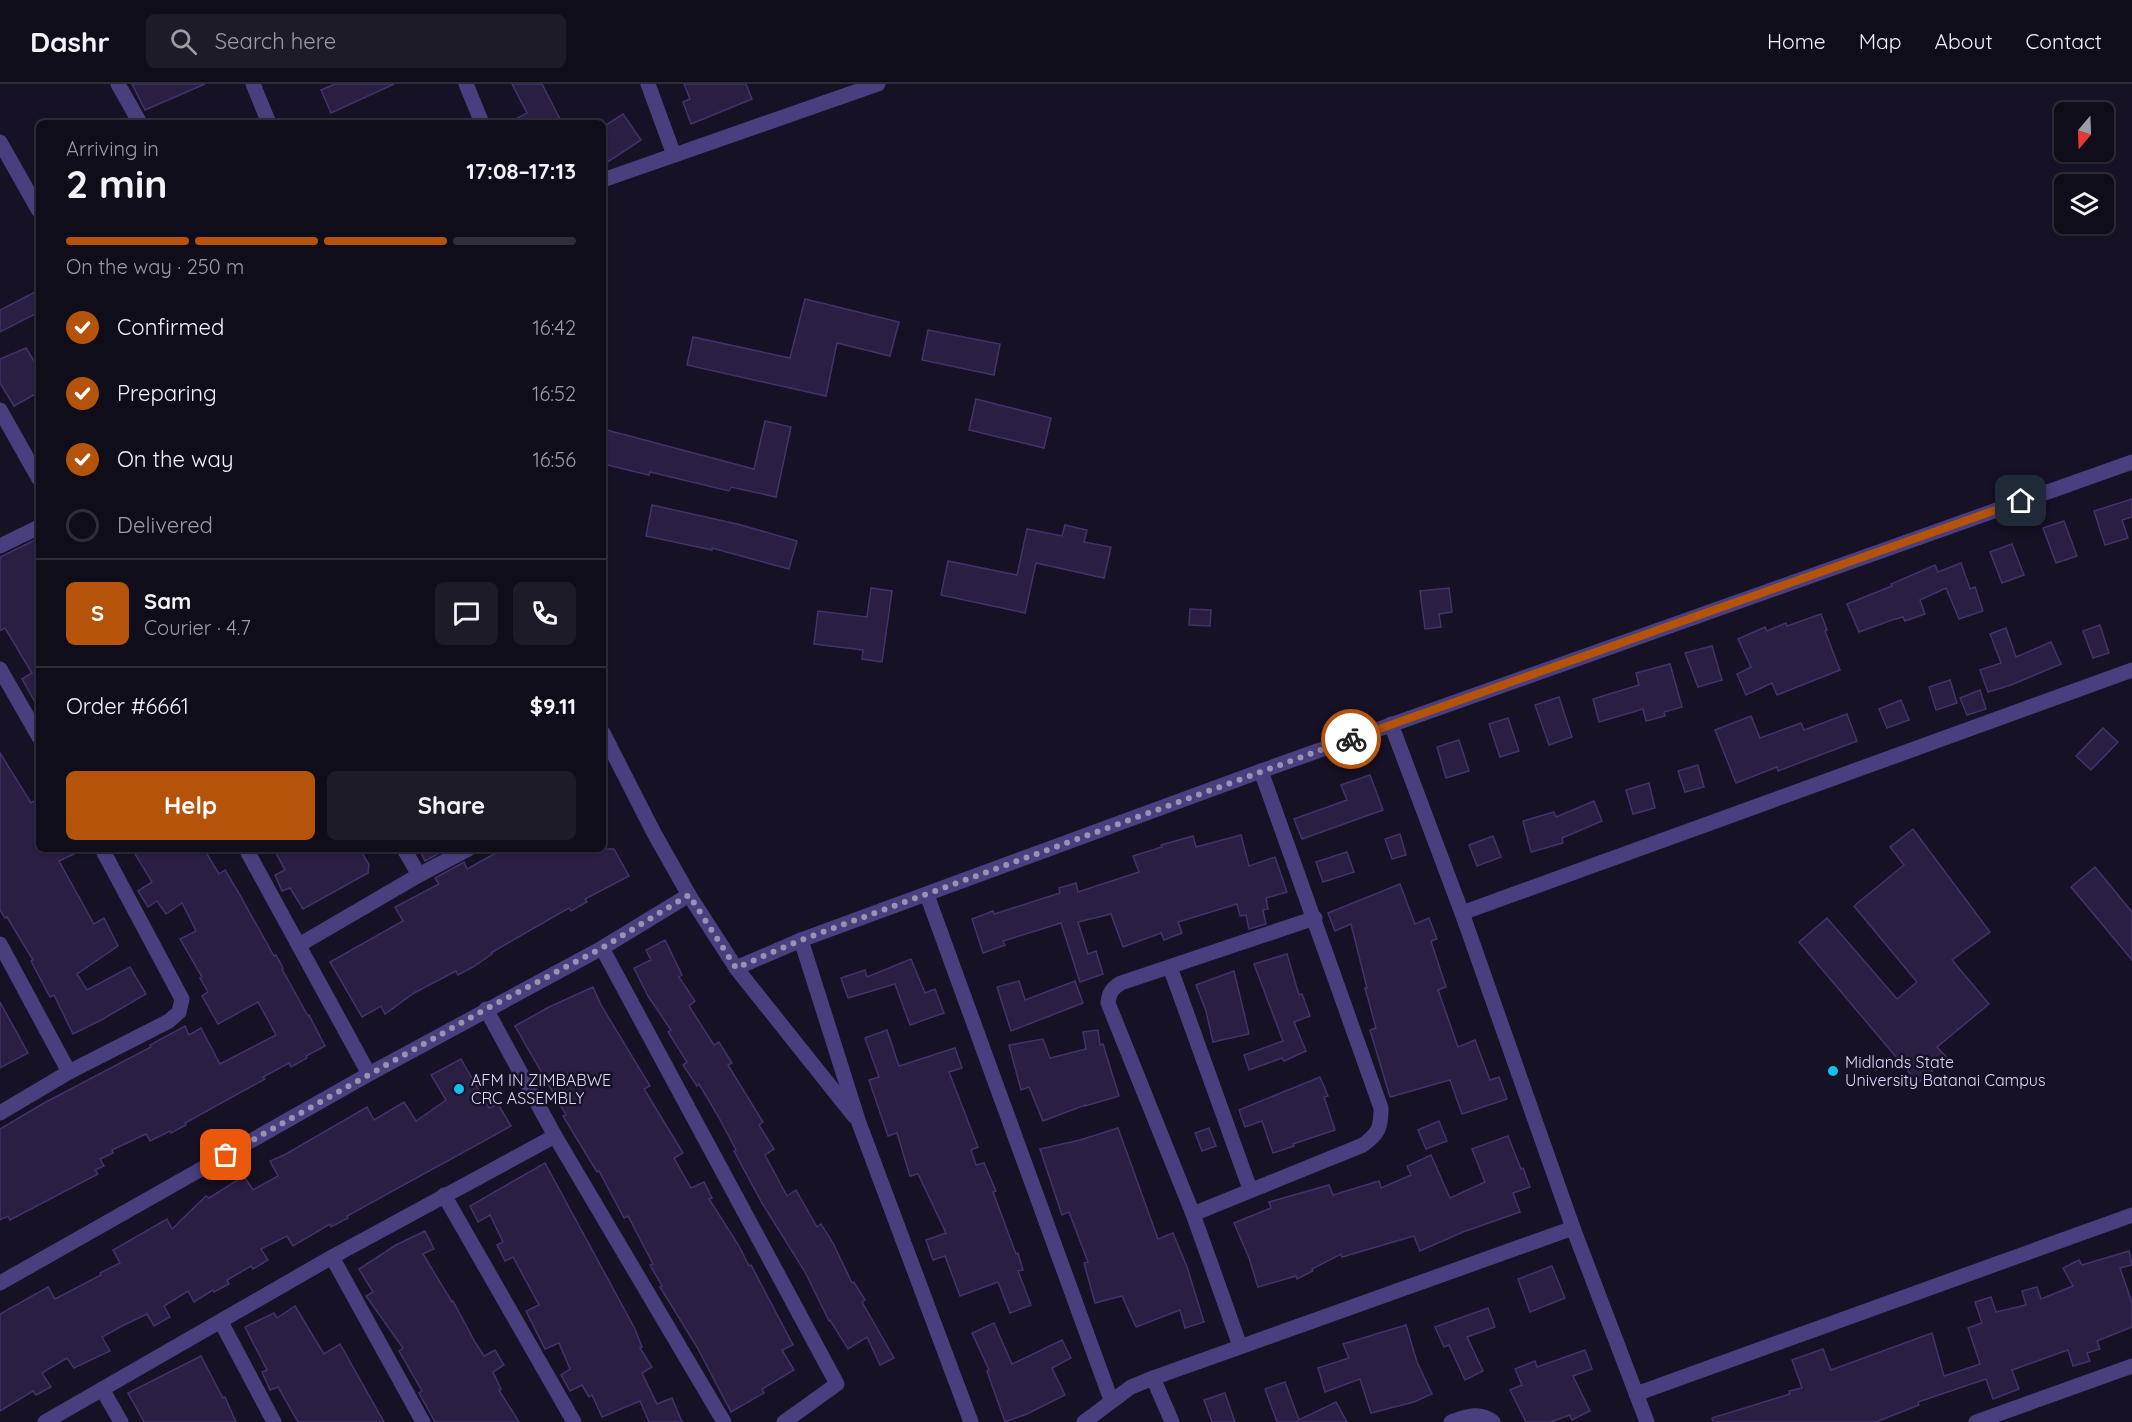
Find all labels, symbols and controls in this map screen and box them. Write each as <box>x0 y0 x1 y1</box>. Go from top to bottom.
search box <box>146 14 566 68</box>
text: Dashr <box>30 24 110 59</box>
icon: search <box>167 25 200 58</box>
text: Search here <box>215 27 336 55</box>
text: Home <box>1767 28 1826 54</box>
text: Map <box>1859 28 1902 54</box>
text: About <box>1935 28 1993 54</box>
text: Contact <box>2026 28 2102 54</box>
north arrow <box>2054 102 2114 162</box>
map controls <box>2054 102 2114 234</box>
text: Arriving in <box>66 136 159 161</box>
text: 17:08–17:13 <box>466 157 576 185</box>
text: 2 min <box>66 159 168 208</box>
button: layers <box>2054 174 2114 234</box>
text: On the way · 250 m <box>66 254 244 279</box>
icon: check <box>66 311 99 344</box>
text: Confirmed <box>117 313 224 341</box>
text: 16:42 <box>532 315 576 340</box>
icon: check <box>66 377 99 410</box>
text: Preparing <box>117 379 217 407</box>
text: 16:52 <box>532 381 576 406</box>
icon: check <box>66 443 99 476</box>
text: On the way <box>117 445 233 473</box>
text: 16:56 <box>532 447 576 472</box>
pin <box>1995 475 2046 526</box>
icon: home <box>2004 484 2037 517</box>
text: Delivered <box>117 511 213 539</box>
button: chat <box>435 582 498 645</box>
button: phone <box>513 582 576 645</box>
text: Sam <box>144 587 191 615</box>
text: S <box>91 599 104 627</box>
text: Courier · 4.7 <box>144 615 251 640</box>
text: Order #6661 <box>66 692 189 720</box>
text: $9.11 <box>530 692 576 720</box>
courier <box>1321 709 1381 769</box>
icon: bike <box>1335 723 1368 756</box>
button: Help <box>66 771 315 840</box>
button: Share <box>327 771 576 840</box>
place label: Midlands State University Batanai Campus <box>1845 1052 2045 1090</box>
marker: Midlands State University Batanai Campus <box>1826 1064 1840 1078</box>
place label: AFM IN ZIMBABWE CRC ASSEMBLY <box>471 1070 611 1108</box>
marker: AFM IN ZIMBABWE CRC ASSEMBLY <box>452 1082 466 1096</box>
pin <box>200 1129 251 1180</box>
icon: bag <box>209 1138 242 1171</box>

